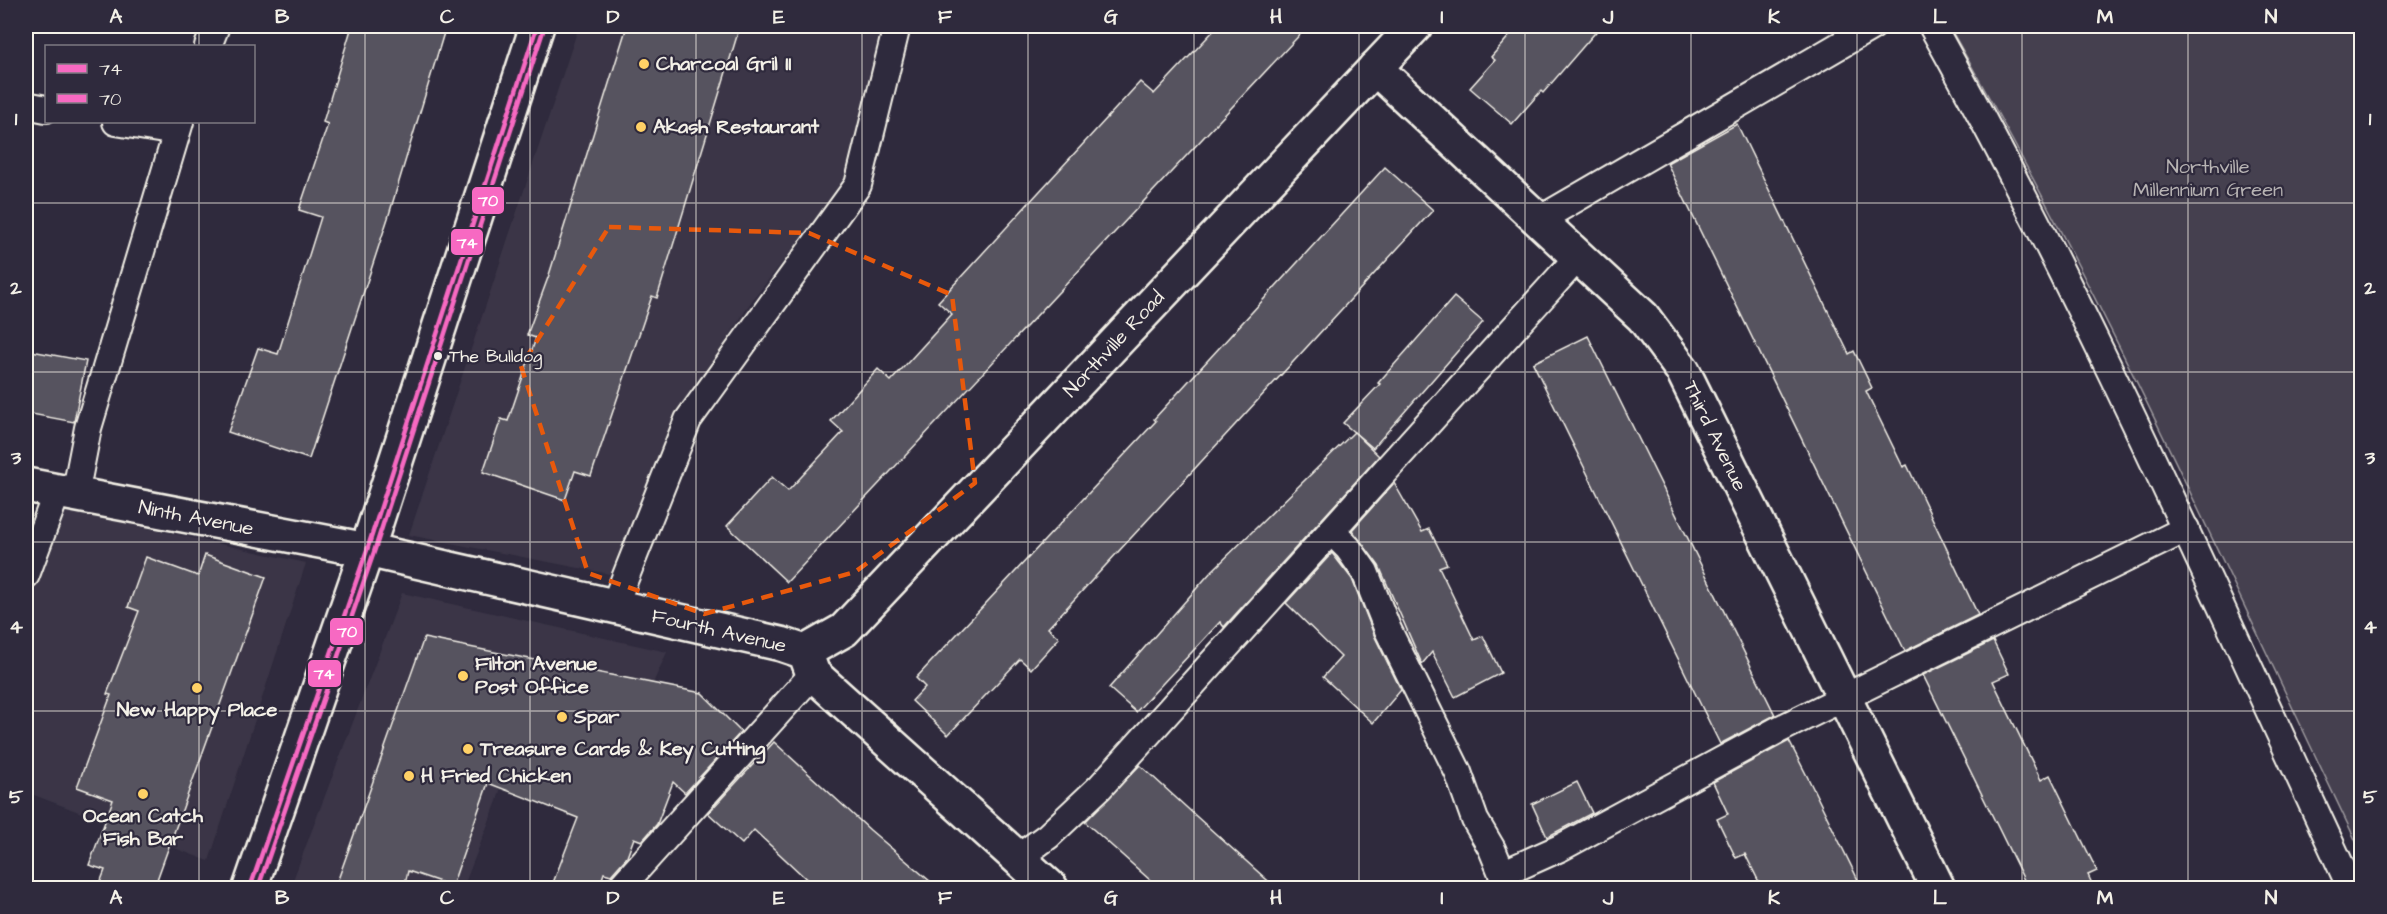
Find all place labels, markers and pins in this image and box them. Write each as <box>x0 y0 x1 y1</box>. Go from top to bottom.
place label: Charcoal Gril II <box>656 50 792 78</box>
marker: Charcoal Gril II <box>637 57 651 71</box>
place label: Akash Restaurant <box>653 113 820 141</box>
marker: Akash Restaurant <box>634 120 648 134</box>
place label: The Bulldog <box>449 344 542 370</box>
marker: The Bulldog <box>432 350 444 362</box>
place label: Filton Avenue Post Office <box>475 650 598 701</box>
marker: Filton Avenue Post Office <box>456 669 470 683</box>
marker: New Happy Place <box>190 681 204 695</box>
place label: New Happy Place <box>117 696 277 725</box>
place label: Spar <box>573 703 620 731</box>
marker: Spar <box>555 710 569 724</box>
place label: Treasure Cards & Key Cutting <box>479 735 766 764</box>
marker: Treasure Cards & Key Cutting <box>461 742 475 756</box>
place label: H Fried Chicken <box>421 762 571 790</box>
marker: H Fried Chicken <box>402 769 416 783</box>
marker: Ocean Catch Fish Bar <box>136 787 150 801</box>
place label: Ocean Catch Fish Bar <box>83 802 204 853</box>

